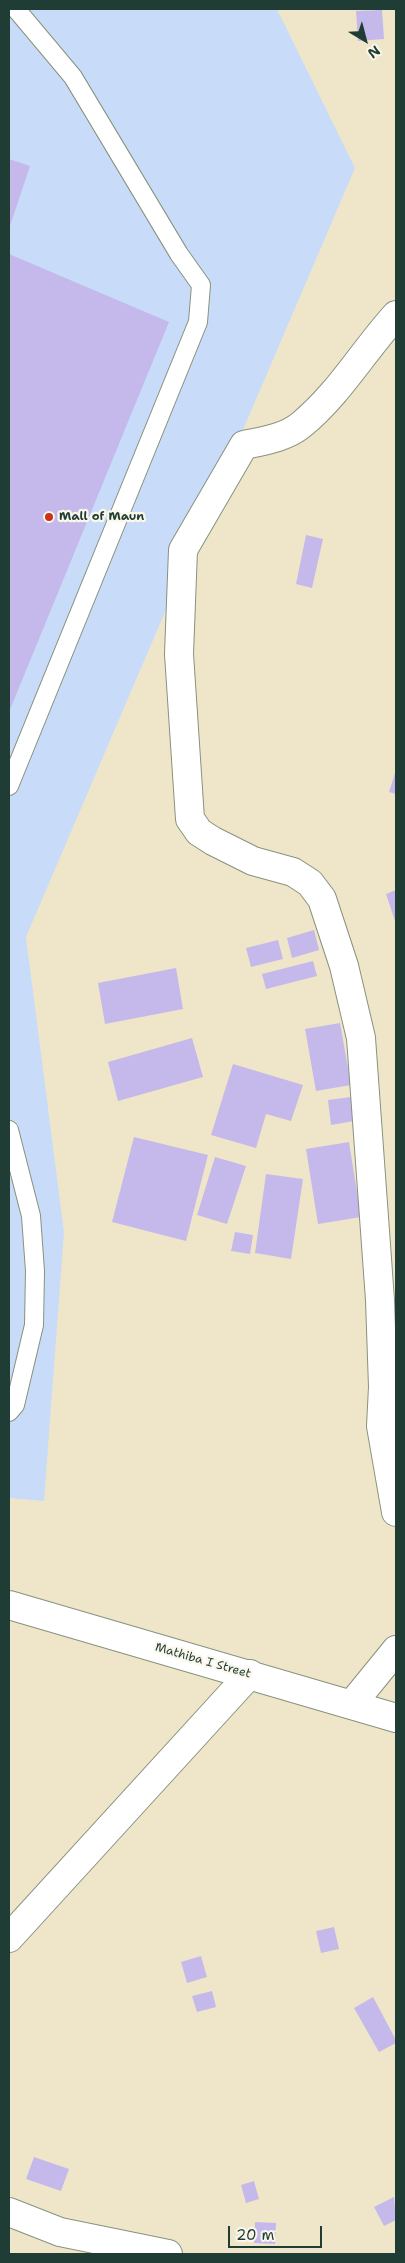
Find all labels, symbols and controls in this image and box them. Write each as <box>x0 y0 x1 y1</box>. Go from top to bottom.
north arrow <box>340 15 390 65</box>
text: N <box>364 41 384 63</box>
place label: Mall of Maun <box>59 510 144 524</box>
marker: Mall of Maun <box>43 511 55 523</box>
street label: Mathiba I Street <box>153 1640 253 1682</box>
scale bar <box>230 2216 324 2248</box>
text: 20 m <box>236 2225 275 2245</box>

